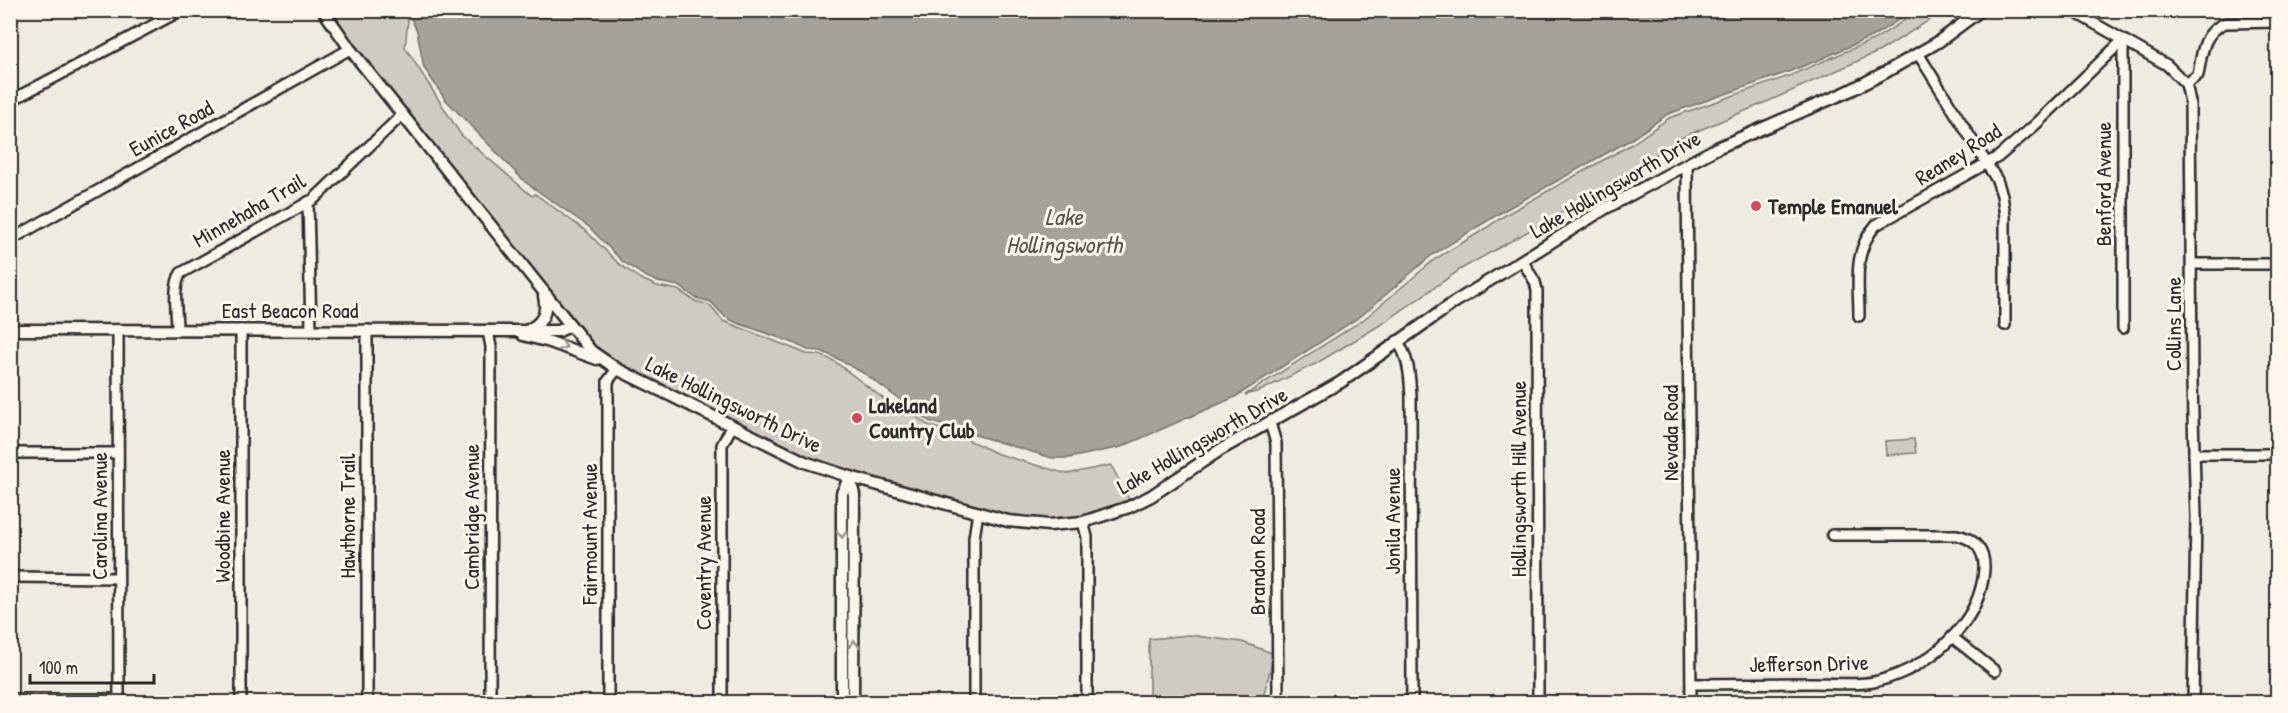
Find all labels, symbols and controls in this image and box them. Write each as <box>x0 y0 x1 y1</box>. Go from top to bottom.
street label: Eunice Road <box>124 92 219 163</box>
street label: Reaney Road <box>1909 115 2007 192</box>
street label: Benford Avenue <box>2088 122 2118 246</box>
street label: Lake Hollingsworth Drive <box>1524 123 1706 245</box>
street label: Minnehaha Trail <box>187 166 311 254</box>
place label: Temple Emanuel <box>1767 191 1899 222</box>
marker: Temple Emanuel <box>1749 199 1763 213</box>
water label: Lake Hollingsworth <box>1006 200 1124 261</box>
street label: Collins Lane <box>2158 277 2188 371</box>
street label: East Beacon Road <box>222 295 359 325</box>
one-way arrow <box>557 339 568 352</box>
street label: Lake Hollingsworth Drive <box>641 348 827 460</box>
street label: Lake Hollingsworth Drive <box>1111 379 1293 501</box>
street label: Hollingsworth Hill Avenue <box>1503 380 1533 577</box>
street label: Nevada Road <box>1655 384 1685 481</box>
place label: Lakeland Country Club <box>869 390 975 446</box>
marker: Lakeland Country Club <box>850 411 864 425</box>
street label: Cambridge Avenue <box>456 444 486 590</box>
street label: Woodbine Avenue <box>207 449 237 583</box>
street label: Carolina Avenue <box>84 452 114 580</box>
street label: Hawthorne Trail <box>332 453 362 579</box>
street label: Fairmount Avenue <box>574 463 604 606</box>
street label: Jonila Avenue <box>1377 467 1407 575</box>
street label: Coventry Avenue <box>688 495 718 630</box>
street label: Brandon Road <box>1242 508 1272 615</box>
one-way arrow <box>836 529 848 538</box>
one-way arrow <box>848 640 860 649</box>
scale bar <box>30 647 154 685</box>
street label: Jefferson Drive <box>1749 647 1869 679</box>
text: 100 m <box>39 655 78 680</box>

